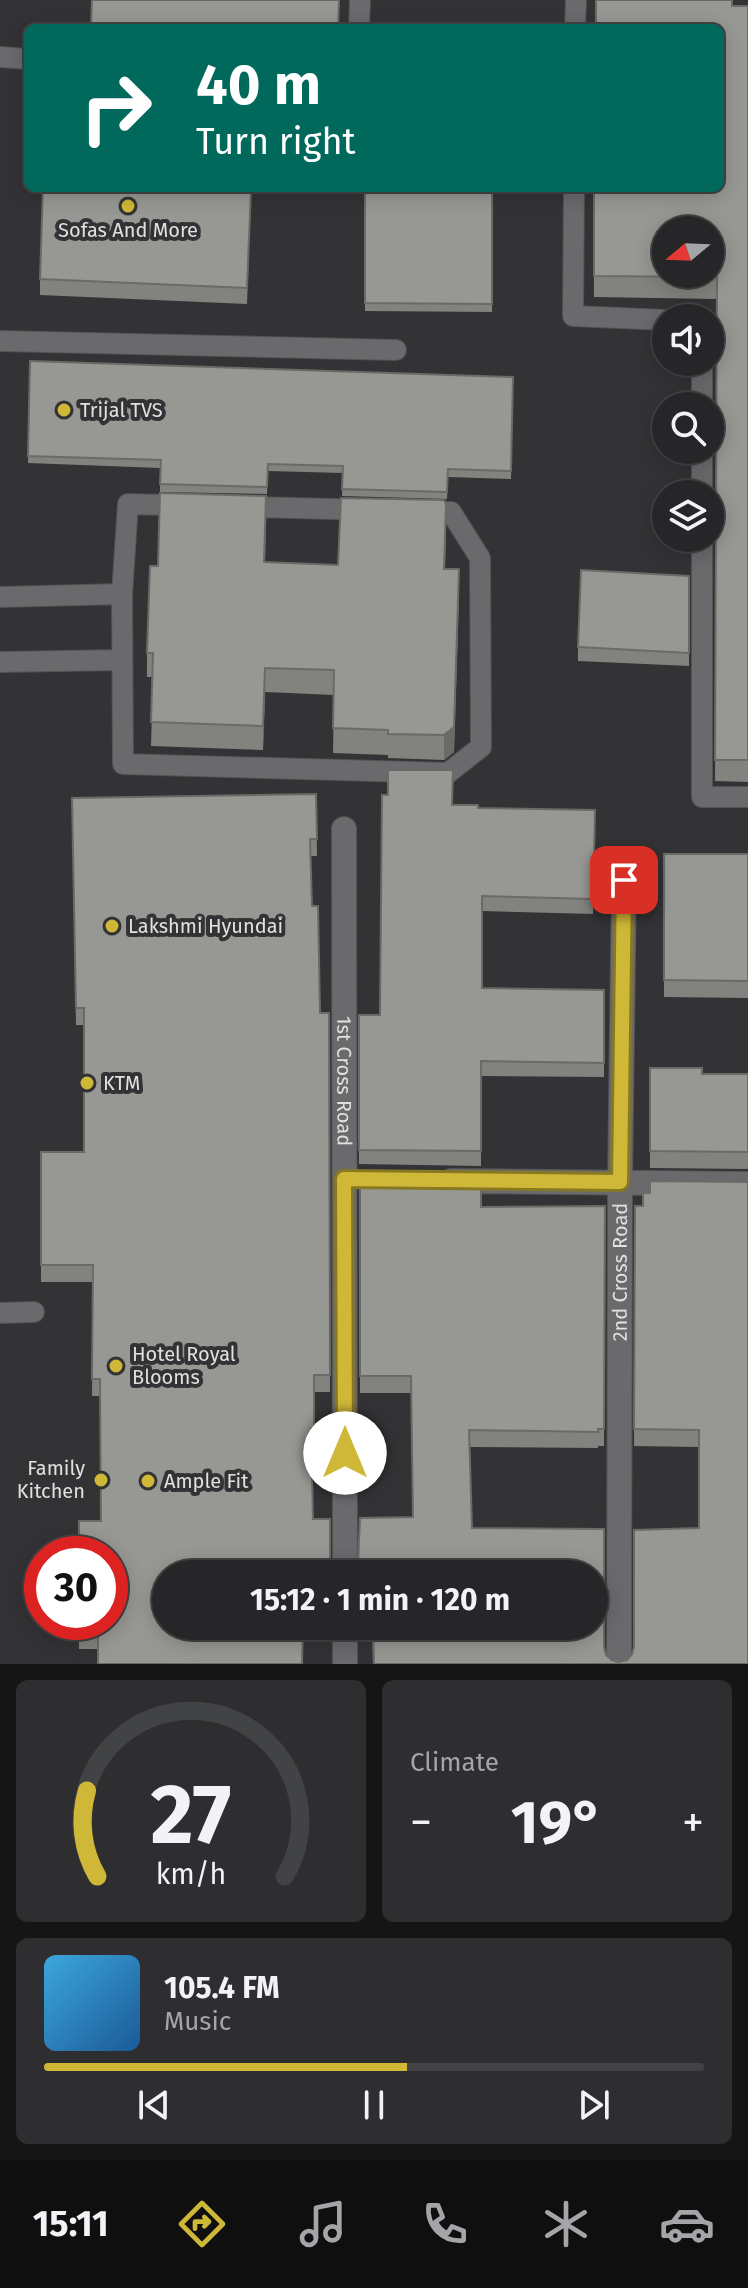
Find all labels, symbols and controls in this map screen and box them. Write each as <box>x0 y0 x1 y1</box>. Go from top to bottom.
text: 40 m <box>196 52 321 119</box>
icon: right <box>64 56 168 160</box>
text: Turn right <box>196 120 356 164</box>
marker: Sofas And More <box>119 197 137 215</box>
north arrow <box>652 216 724 288</box>
map controls <box>652 216 724 552</box>
place label: Sofas And More <box>58 218 198 242</box>
button: sound <box>652 304 724 376</box>
button: search <box>652 392 724 464</box>
place label: Trijal TVS <box>80 398 163 422</box>
marker: Trijal TVS <box>55 401 73 419</box>
button: layers <box>652 480 724 552</box>
pin <box>590 846 658 914</box>
icon: arrive <box>602 858 646 902</box>
place label: Lakshmi Hyundai <box>128 914 283 938</box>
marker: Lakshmi Hyundai <box>103 917 121 935</box>
street label: 1st Cross Road <box>332 1016 356 1146</box>
place label: KTM <box>103 1071 140 1095</box>
marker: KTM <box>78 1074 96 1092</box>
street label: 2nd Cross Road <box>608 1203 632 1341</box>
place label: Hotel Royal Blooms <box>132 1342 236 1389</box>
marker: Hotel Royal Blooms <box>107 1357 125 1375</box>
position arrow <box>303 1411 387 1495</box>
place label: Family Kitchen <box>17 1456 85 1503</box>
place label: Ample Fit <box>164 1469 249 1493</box>
marker: Family Kitchen <box>92 1471 110 1489</box>
marker: Ample Fit <box>139 1472 157 1490</box>
speed limit sign: 30 <box>24 1536 128 1640</box>
text: 15:12 · 1 min · 120 m <box>250 1582 510 1618</box>
text: Climate <box>410 1747 499 1778</box>
text: 27 <box>150 1765 232 1865</box>
text: 19° <box>511 1787 603 1859</box>
text: − <box>410 1796 432 1849</box>
text: + <box>682 1796 704 1849</box>
text: km/h <box>156 1857 226 1892</box>
text: 105.4 FM <box>164 1970 280 2006</box>
text: Music <box>164 2006 231 2037</box>
icon: previous <box>132 2083 176 2127</box>
icon: pause <box>352 2083 396 2127</box>
icon: next <box>572 2083 616 2127</box>
icon: directions <box>174 2196 230 2252</box>
icon: music <box>295 2196 351 2252</box>
icon: phone <box>417 2196 473 2252</box>
icon: climate <box>538 2196 594 2252</box>
icon: car <box>659 2196 715 2252</box>
text: 15:11 <box>33 2202 109 2246</box>

